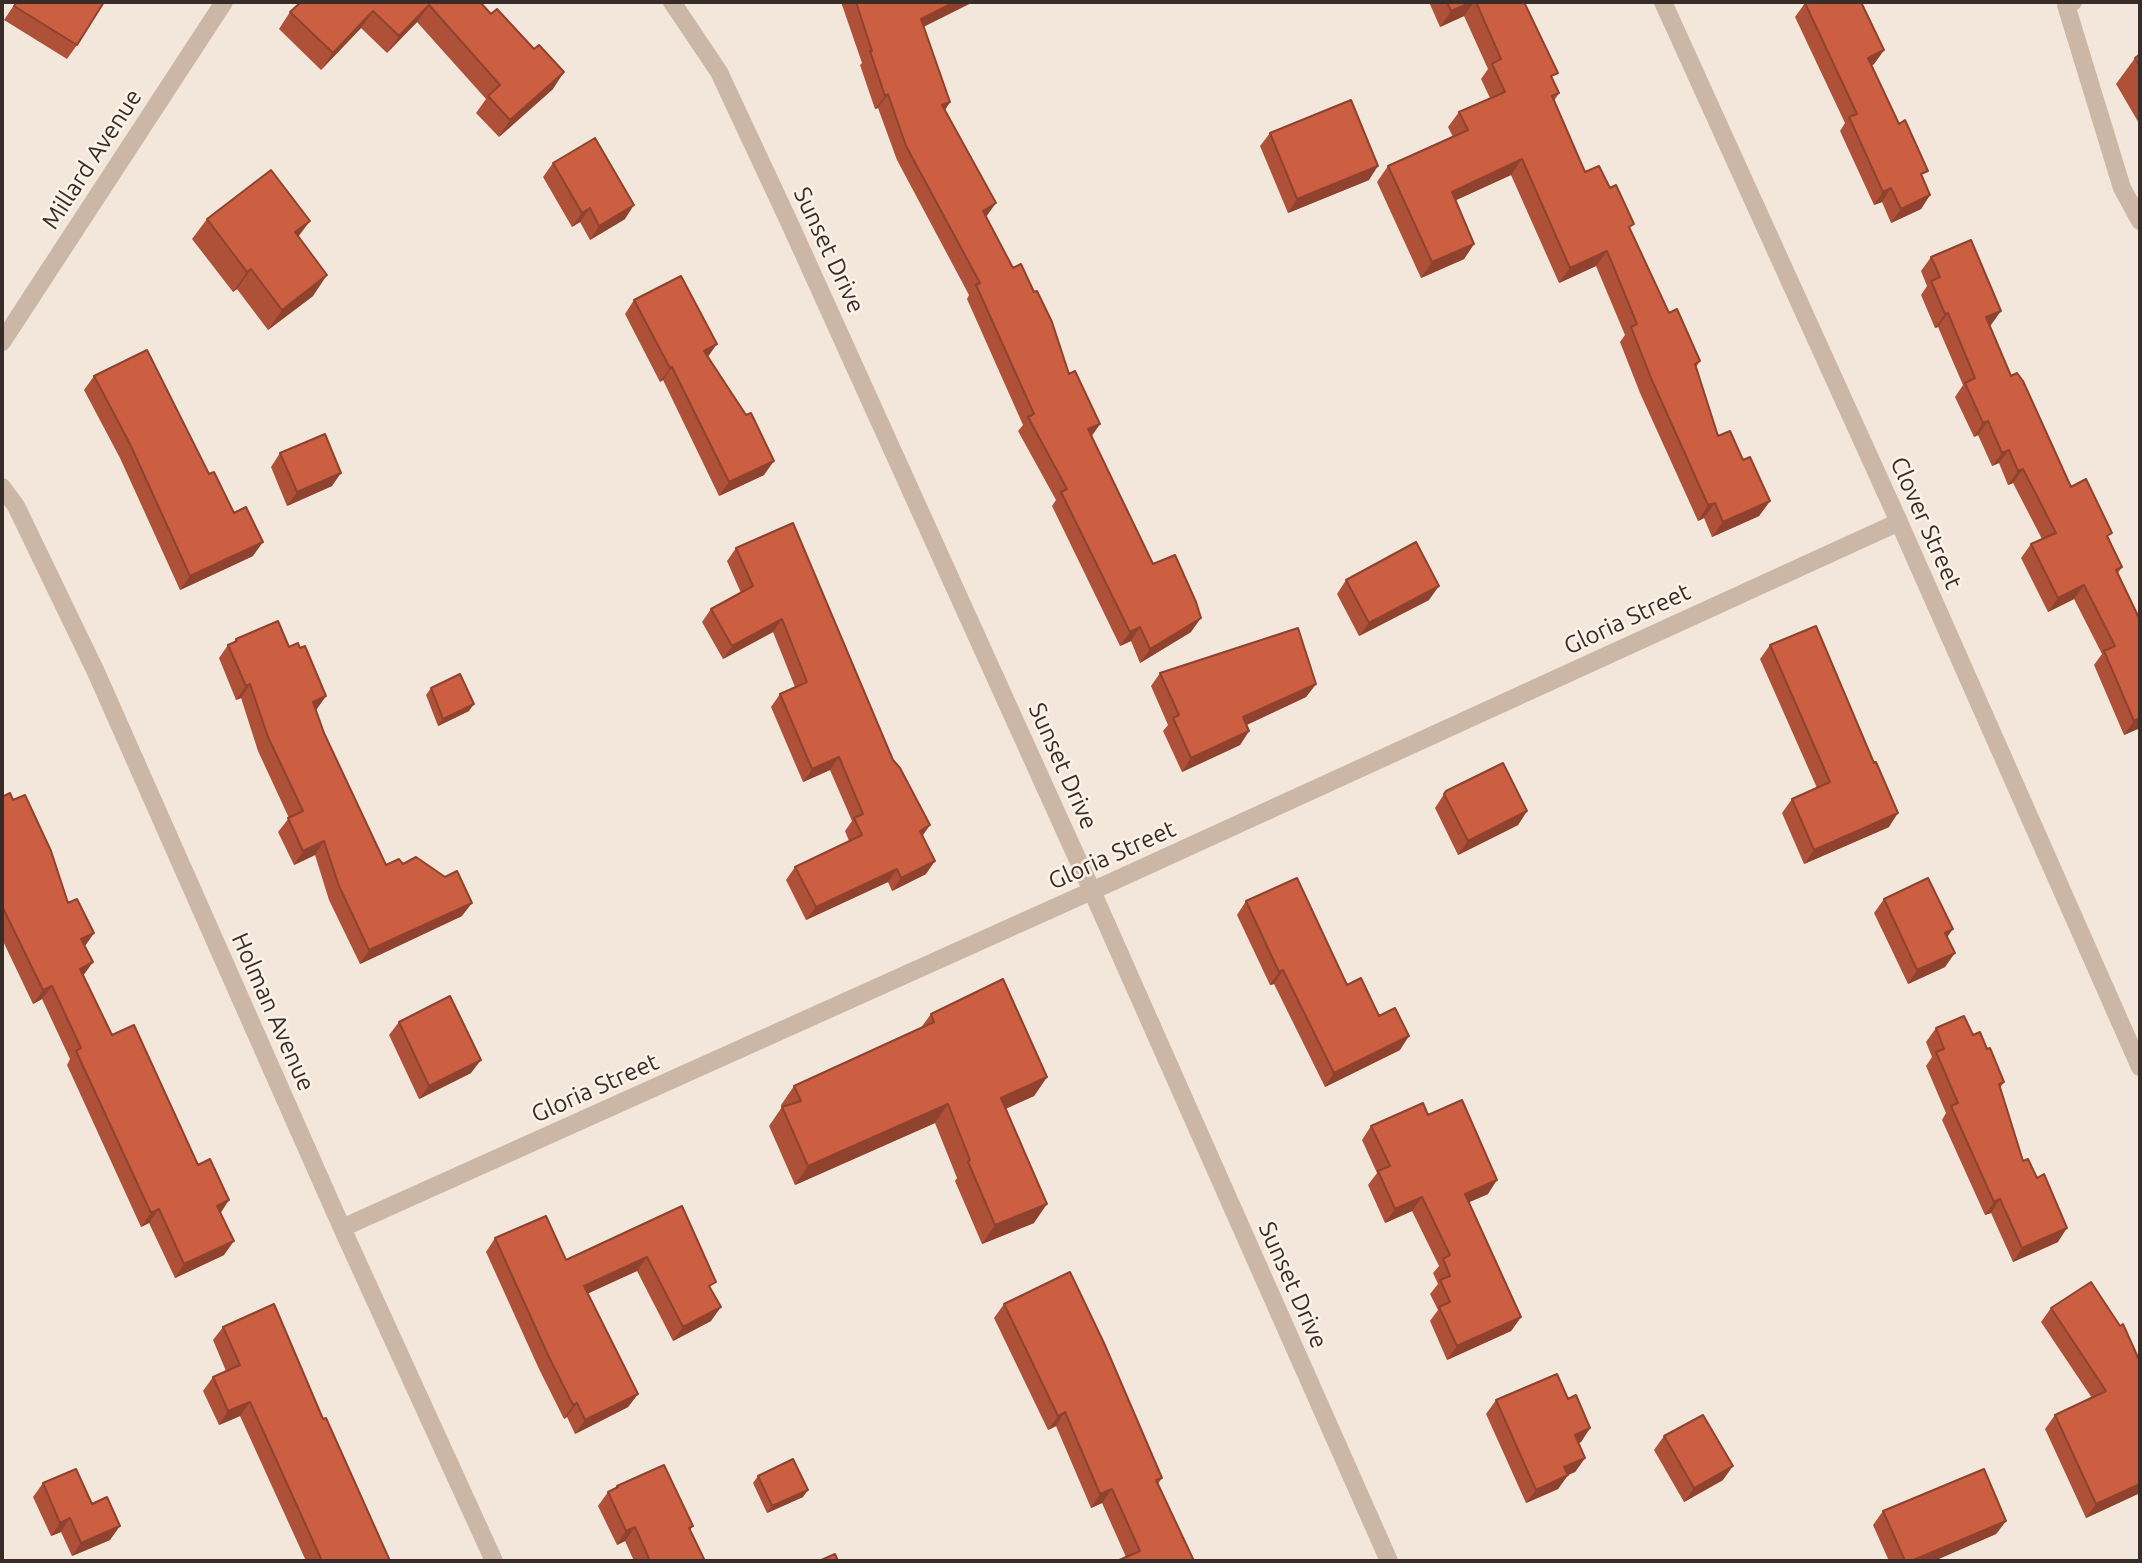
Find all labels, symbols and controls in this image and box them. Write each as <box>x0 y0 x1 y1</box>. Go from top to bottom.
street label: Millard Avenue <box>36 84 148 234</box>
street label: Sunset Drive <box>787 183 871 317</box>
street label: Clover Street <box>1884 453 1968 593</box>
street label: Gloria Street <box>1559 577 1695 661</box>
street label: Sunset Drive <box>1022 698 1104 834</box>
street label: Gloria Street <box>1044 814 1180 896</box>
street label: Holman Avenue <box>225 928 321 1096</box>
street label: Gloria Street <box>527 1047 663 1129</box>
street label: Sunset Drive <box>1252 1217 1334 1353</box>

